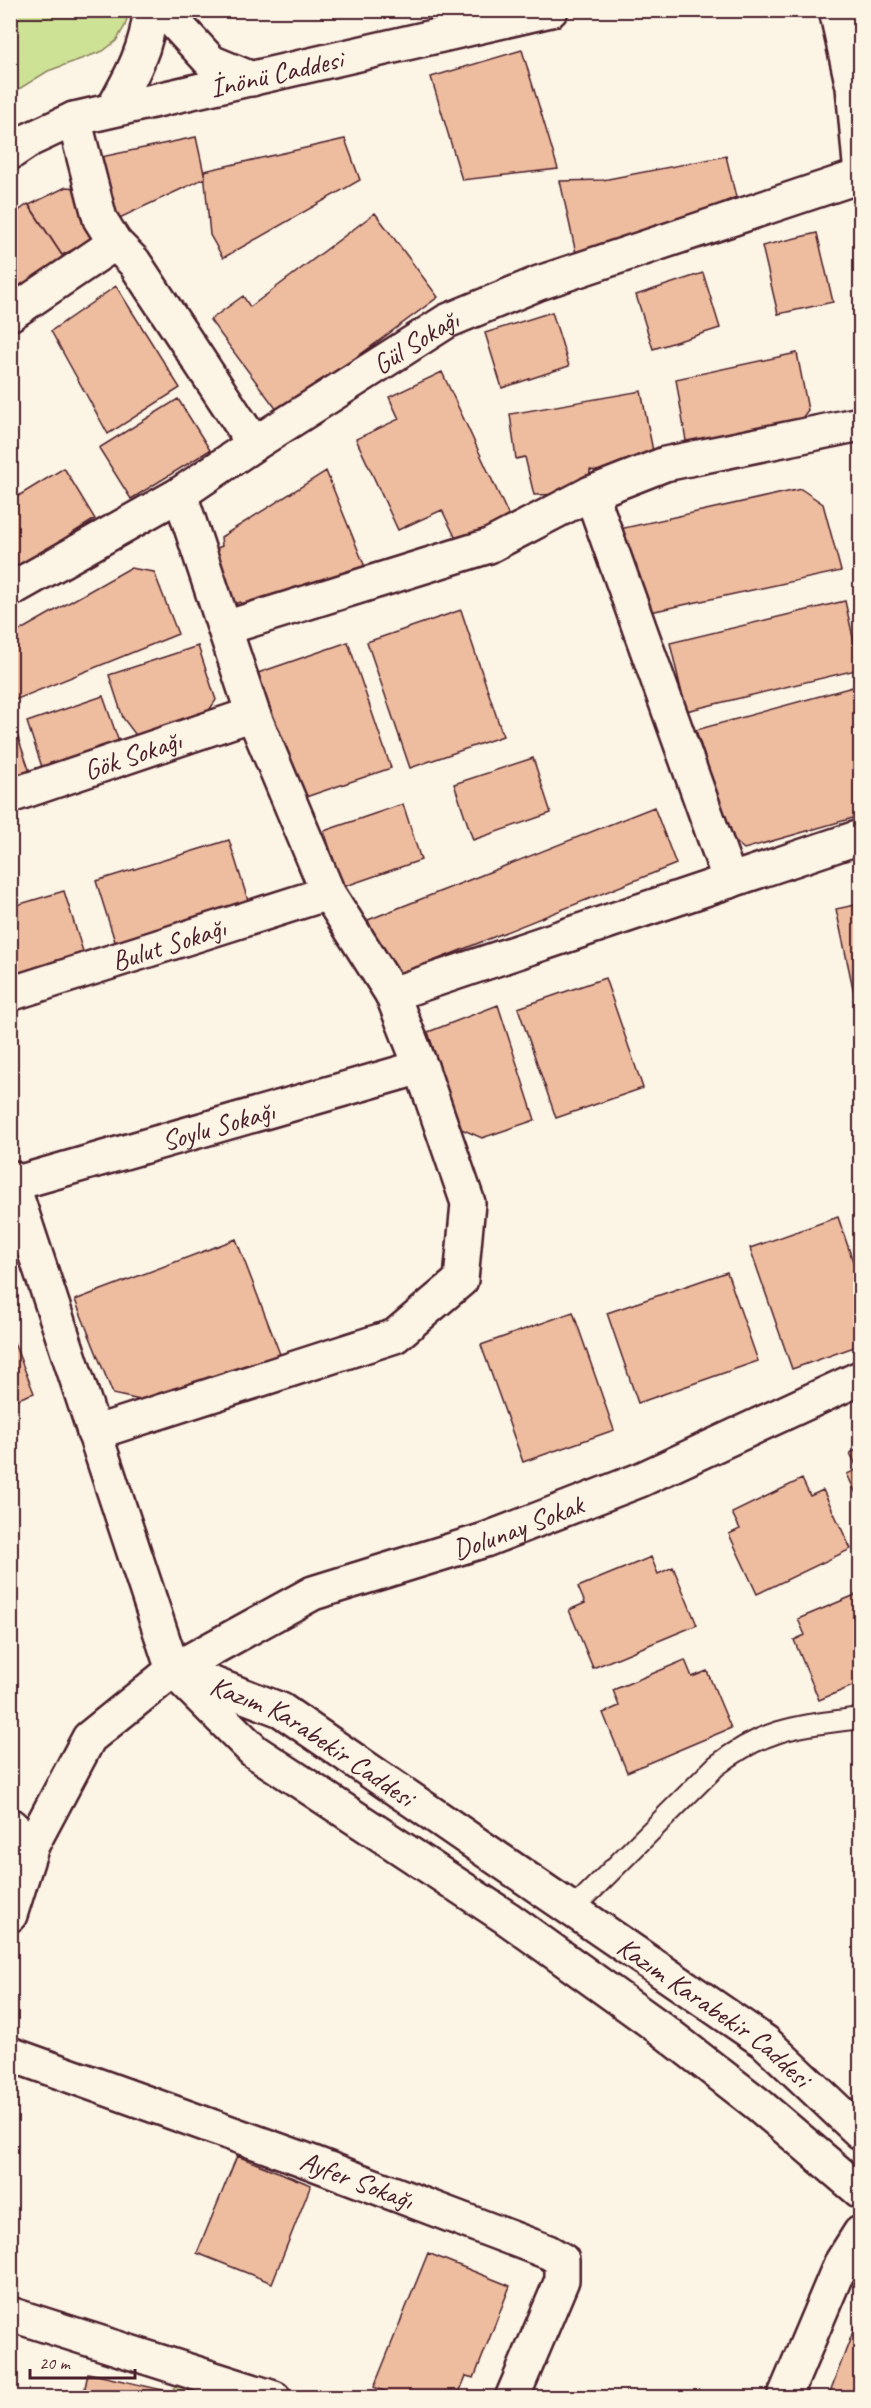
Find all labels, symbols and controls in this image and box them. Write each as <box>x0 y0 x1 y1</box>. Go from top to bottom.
street label: İnönü Caddesi <box>207 40 350 105</box>
street label: Gül Sokağı <box>366 301 465 382</box>
street label: Gök Sokağı <box>79 722 187 788</box>
street label: Bulut Sokağı <box>107 909 231 979</box>
street label: Soylu Sokağı <box>158 1093 280 1159</box>
street label: Dolunay Sokak <box>448 1486 590 1567</box>
street label: Kazım Karabekir Caddesi <box>205 1668 424 1817</box>
street label: Kazım Karabekir Caddesi <box>611 1929 821 2097</box>
street label: Ayfer Sokağı <box>295 2143 420 2218</box>
scale bar <box>30 2342 135 2380</box>
text: 20 m <box>39 2352 72 2374</box>

